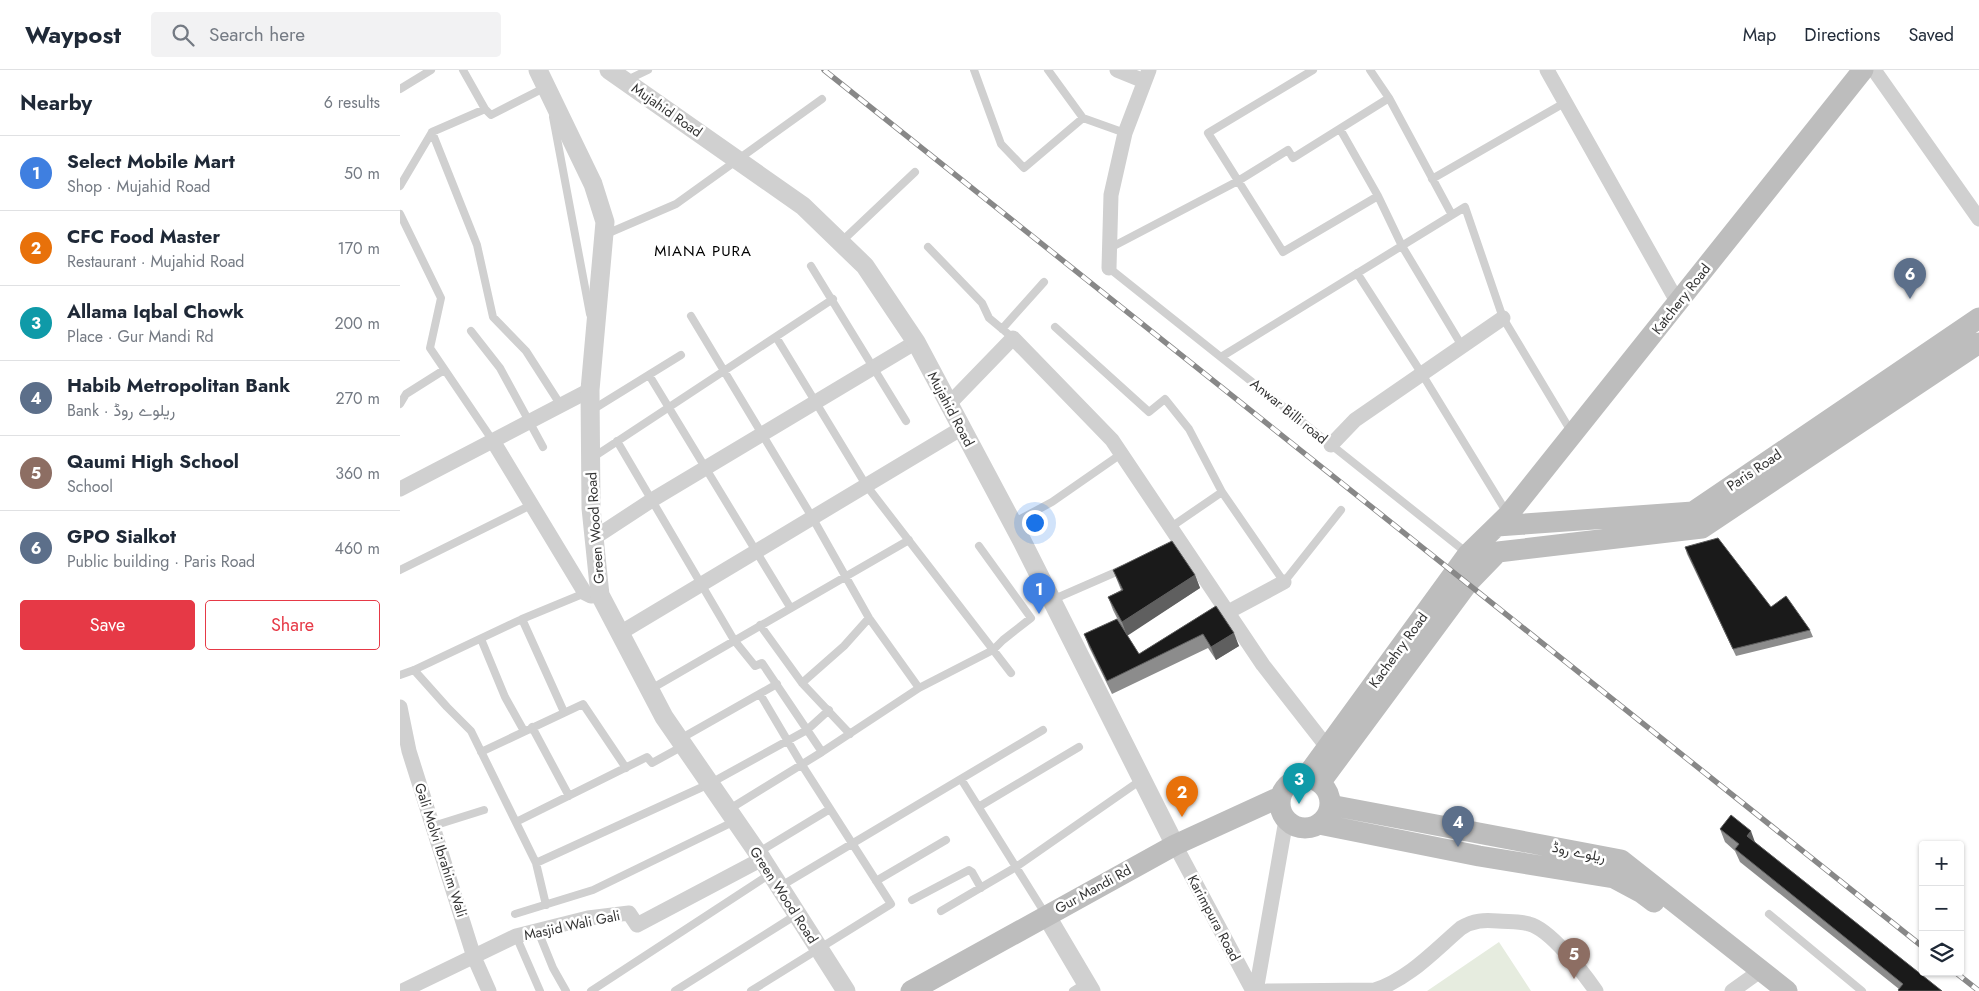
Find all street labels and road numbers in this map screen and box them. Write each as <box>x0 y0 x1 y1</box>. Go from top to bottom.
street label: Mujahid Road <box>628 78 706 142</box>
street label: Katchery Road <box>1647 259 1715 339</box>
street label: Mujahid Road <box>923 368 979 450</box>
street label: Anwar Billi road <box>1246 374 1332 448</box>
street label: Paris Road <box>1723 444 1785 496</box>
street label: Green Wood Road <box>581 472 609 584</box>
street label: Kachehry Road <box>1364 608 1432 692</box>
street label: Gali Molvi Ibrahim Wali <box>410 780 472 920</box>
street label: ریلوے روڈ <box>1551 837 1608 867</box>
street label: Green Wood Road <box>745 843 823 947</box>
street label: Gur Mandi Rd <box>1051 860 1135 918</box>
street label: Karimpura Road <box>1183 871 1245 965</box>
street label: Masjid Wali Gali <box>522 905 622 945</box>

